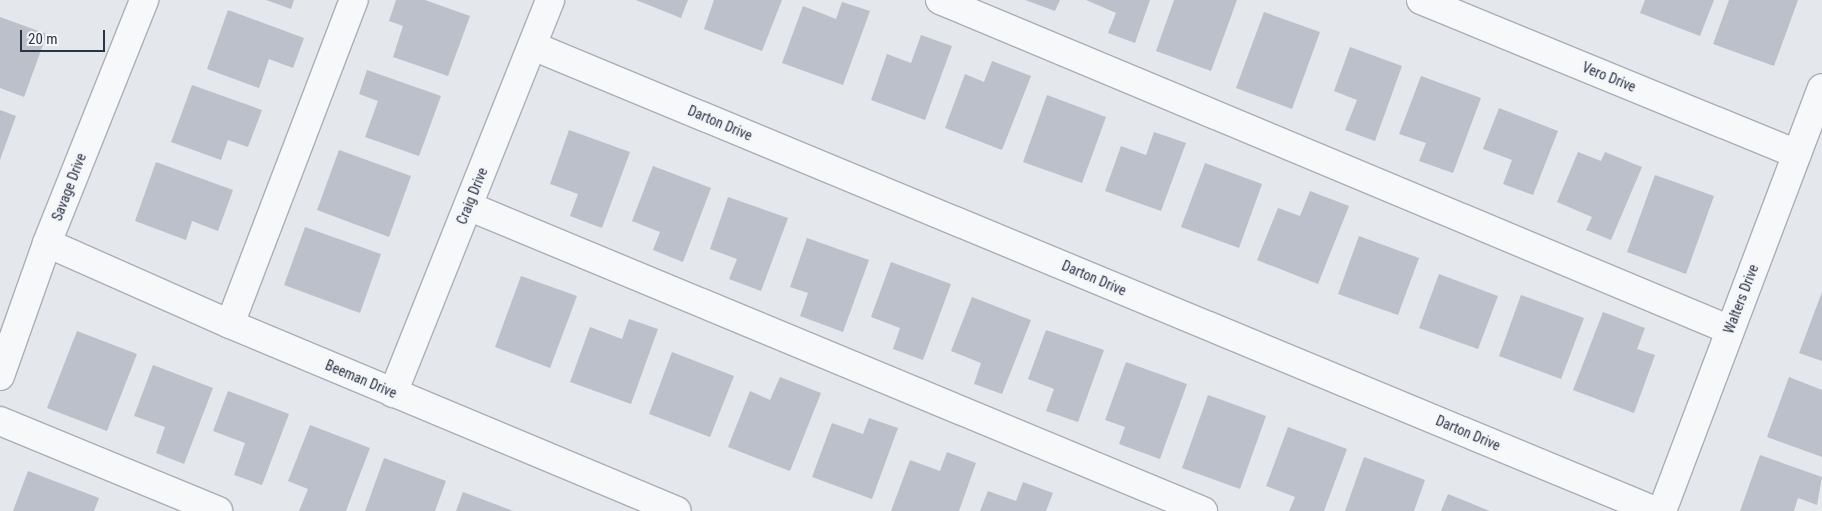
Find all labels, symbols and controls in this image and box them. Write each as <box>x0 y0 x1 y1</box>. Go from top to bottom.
scale bar <box>22 20 108 52</box>
text: 20 m <box>28 30 58 48</box>
street label: Vero Drive <box>1580 59 1638 95</box>
street label: Darton Drive <box>685 102 755 144</box>
street label: Savage Drive <box>48 151 90 223</box>
street label: Craig Drive <box>453 165 491 227</box>
street label: Darton Drive <box>1059 257 1129 299</box>
street label: Walters Drive <box>1720 262 1762 336</box>
street label: Beeman Drive <box>323 356 399 402</box>
street label: Darton Drive <box>1433 412 1503 454</box>

